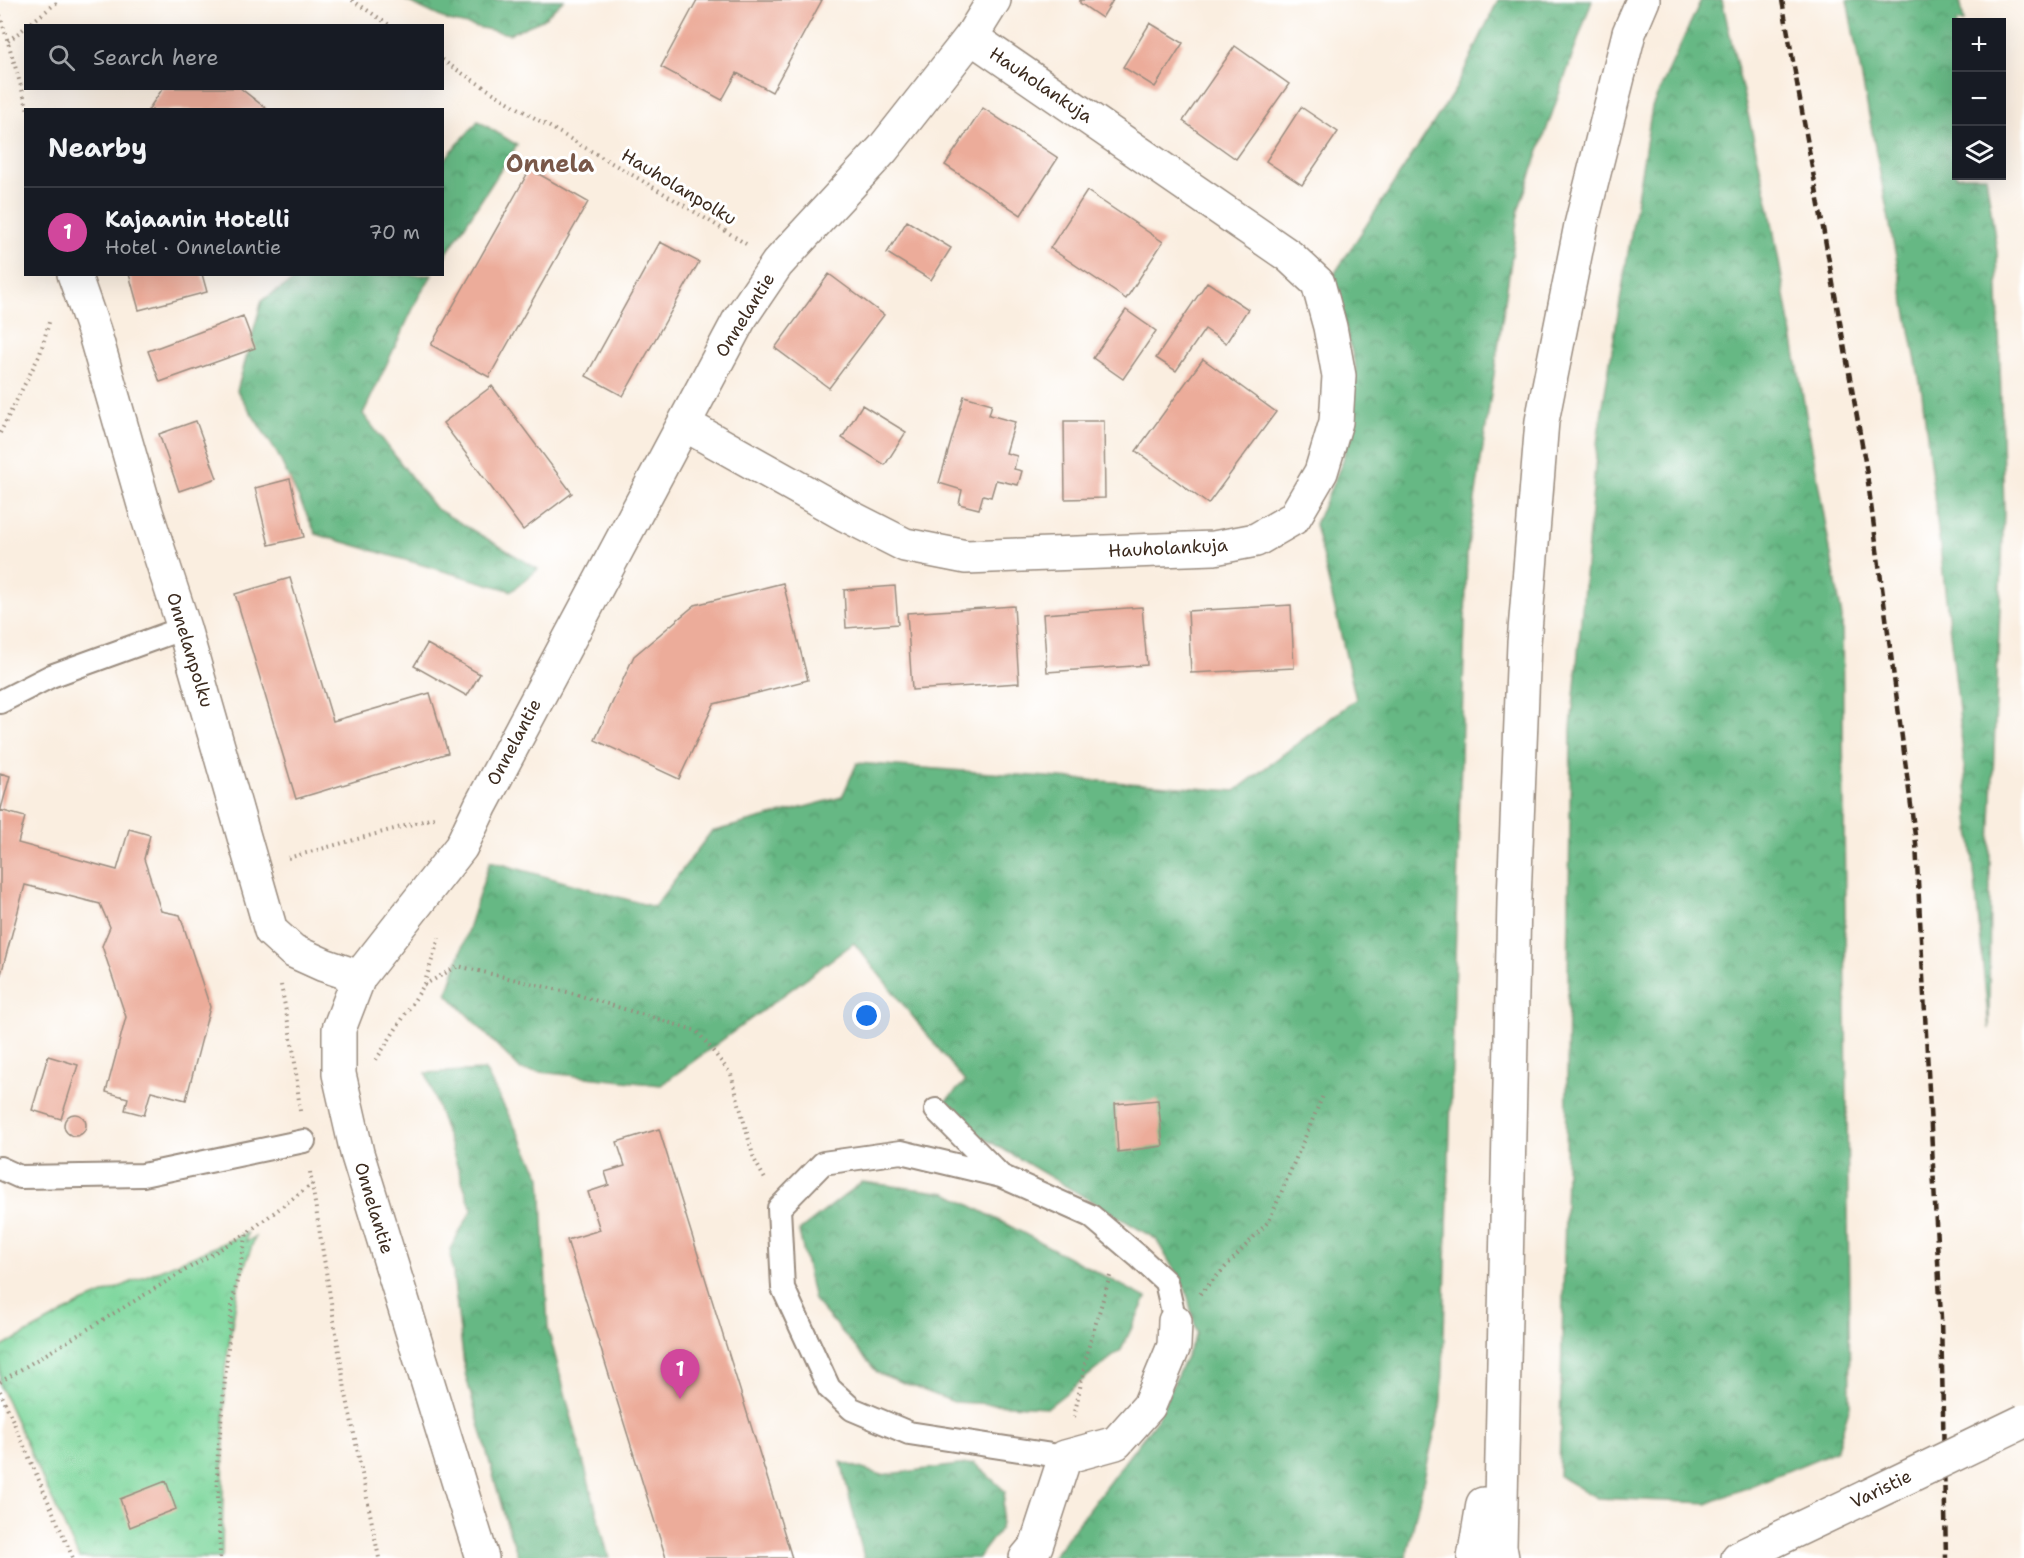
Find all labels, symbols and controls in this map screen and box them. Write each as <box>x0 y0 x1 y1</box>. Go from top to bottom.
map controls <box>1952 18 2006 180</box>
button: + <box>1952 18 2006 72</box>
search box <box>24 24 444 90</box>
icon: search <box>45 41 78 74</box>
street label: Hauholankuja <box>985 42 1097 128</box>
text: Search here <box>93 43 219 72</box>
button: − <box>1952 72 2006 126</box>
button: layers <box>1952 126 2006 180</box>
text: Nearby <box>48 130 147 165</box>
street label: Hauholanpolku <box>617 143 741 231</box>
district label: Onnela <box>506 148 595 180</box>
text: Kajaanin Hotelli <box>105 205 290 234</box>
text: 1 <box>63 219 72 245</box>
text: 70 m <box>368 219 420 245</box>
text: Hotel · Onnelantie <box>105 234 281 260</box>
street label: Onnelantie <box>710 268 780 362</box>
street label: Hauholankuja <box>1108 533 1228 563</box>
street label: Onnelanpolku <box>161 590 219 710</box>
street label: Onnelantie <box>481 694 547 790</box>
your location <box>852 1001 881 1030</box>
street label: Onnelantie <box>349 1159 399 1257</box>
pin: 1 <box>660 1350 700 1399</box>
street label: Varistie <box>1846 1464 1916 1514</box>

